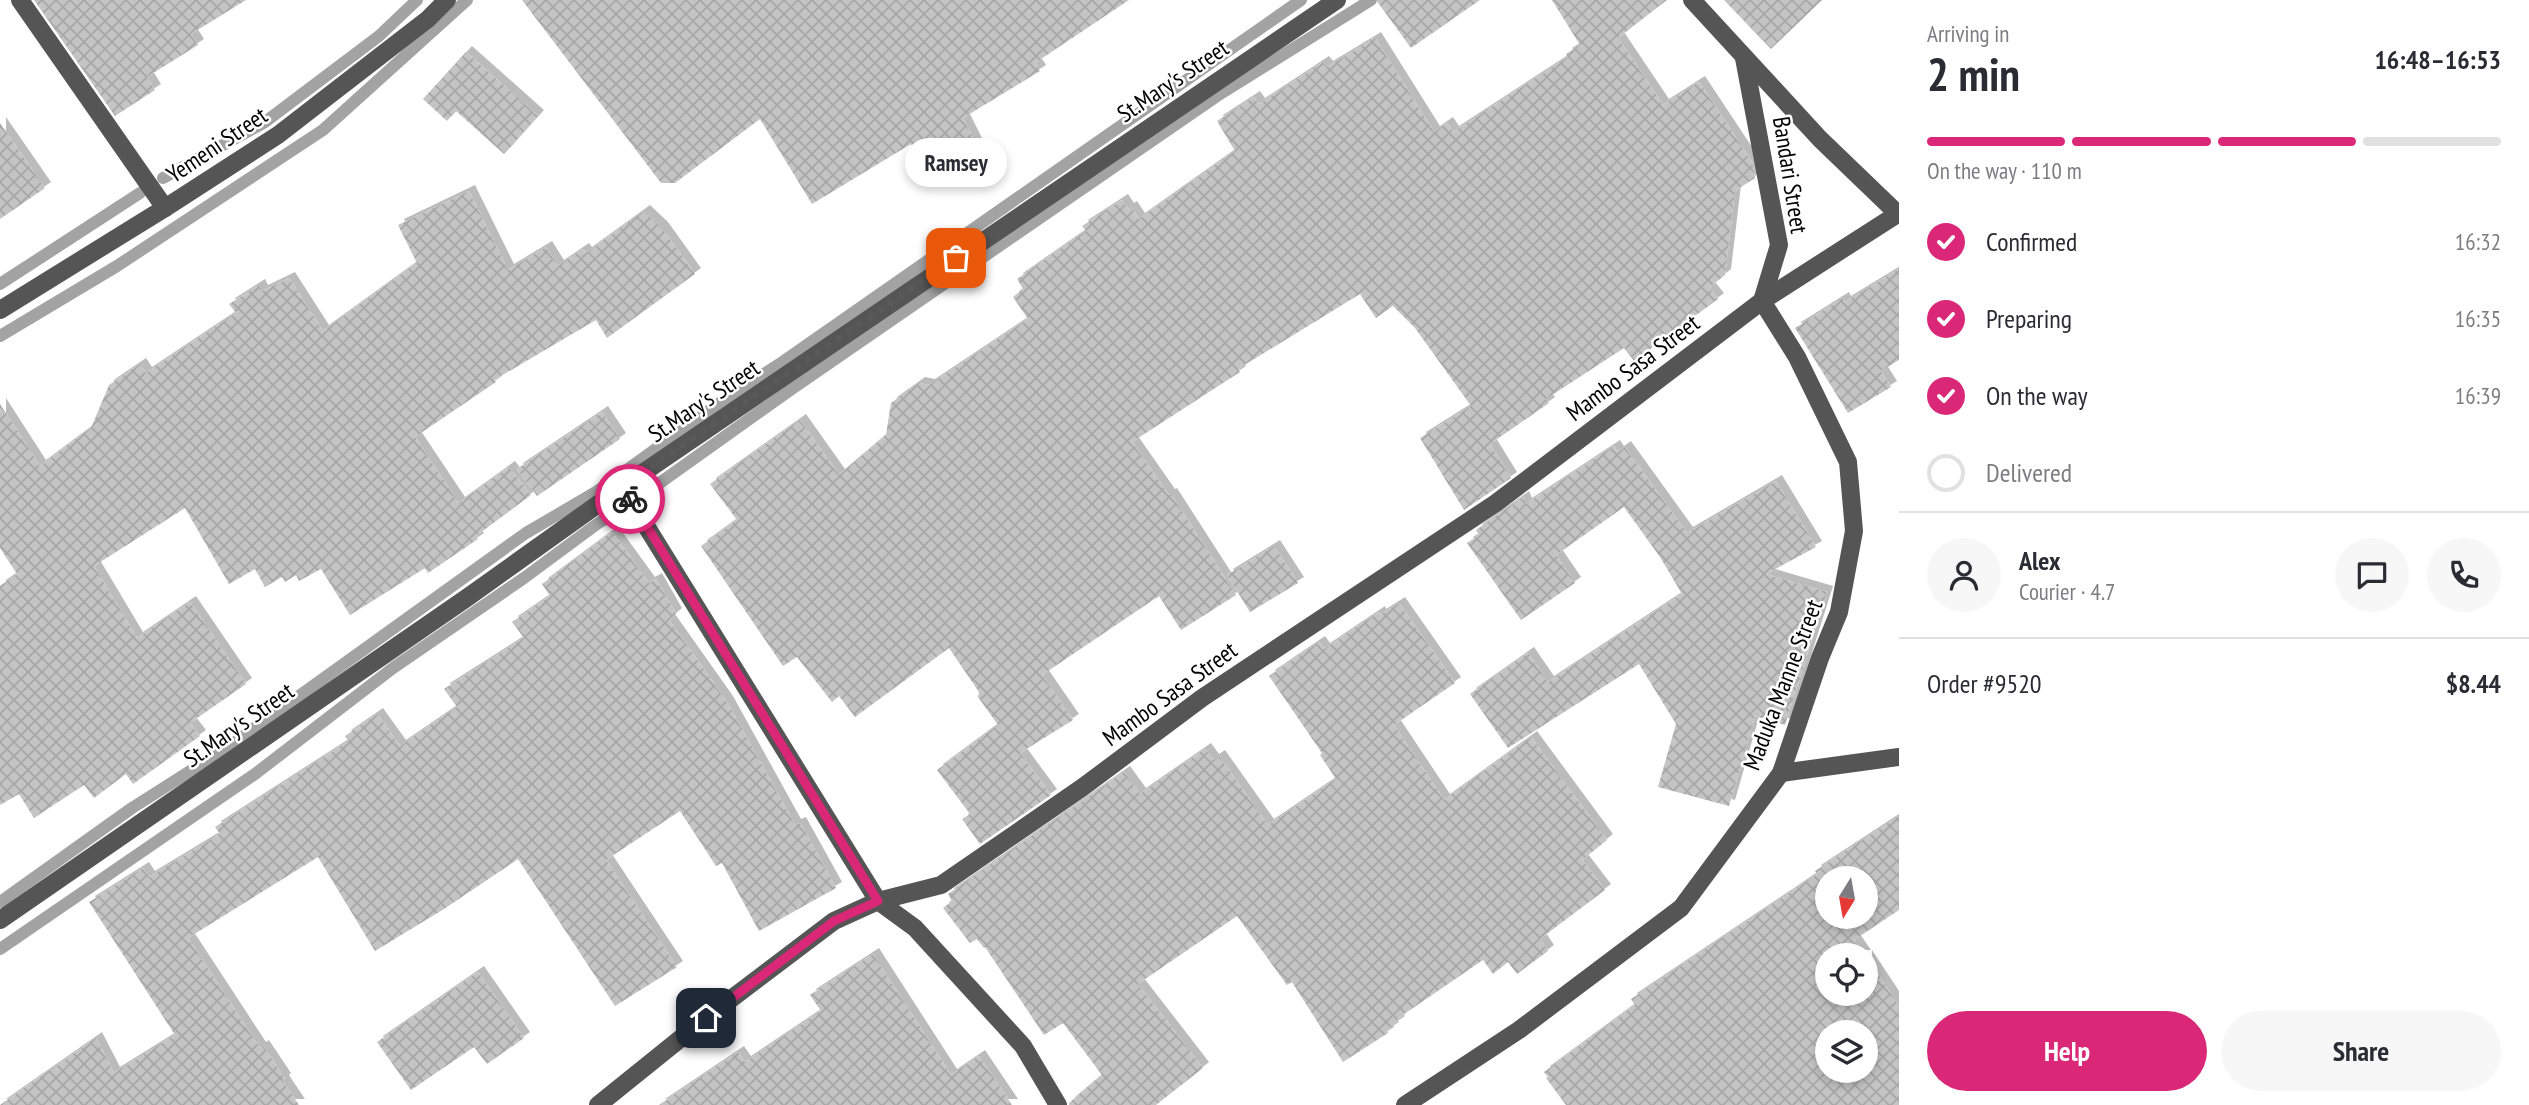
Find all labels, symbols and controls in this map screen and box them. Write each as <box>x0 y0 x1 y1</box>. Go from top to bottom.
text: Arriving in <box>1927 19 2009 48</box>
street label: St.Mary's Street <box>1111 32 1235 129</box>
text: 16:48–16:53 <box>2374 43 2501 76</box>
text: 2 min <box>1927 44 2020 104</box>
street label: Yemeni Street <box>160 99 273 190</box>
street label: Bandari Street <box>1766 114 1815 236</box>
callout: Ramsey <box>905 139 1007 188</box>
text: Ramsey <box>924 148 988 177</box>
text: On the way · 110 m <box>1927 156 2082 185</box>
icon: check <box>1927 223 1965 261</box>
text: Confirmed <box>1986 225 2077 258</box>
text: 16:32 <box>2455 227 2501 256</box>
pin <box>926 228 986 288</box>
icon: bag <box>937 239 975 277</box>
icon: check <box>1927 300 1965 338</box>
text: Preparing <box>1986 302 2072 335</box>
text: 16:35 <box>2455 304 2501 333</box>
street label: Mambo Sasa Street <box>1560 307 1706 428</box>
street label: St.Mary's Street <box>642 352 766 449</box>
icon: check <box>1927 377 1965 415</box>
text: On the way <box>1986 379 2088 412</box>
text: 16:39 <box>2455 381 2501 410</box>
text: Delivered <box>1986 456 2072 489</box>
courier <box>595 464 665 534</box>
icon: bike <box>611 480 649 518</box>
button: person <box>1927 538 2001 612</box>
button: chat <box>2335 538 2409 612</box>
button: phone <box>2427 538 2501 612</box>
text: Alex <box>2019 544 2060 577</box>
text: Courier · 4.7 <box>2019 577 2115 606</box>
street label: Maduka Manne Street <box>1736 595 1829 775</box>
street label: Mambo Sasa Street <box>1096 634 1243 753</box>
text: Order #9520 <box>1927 667 2042 700</box>
text: $8.44 <box>2446 667 2501 700</box>
street label: St.Mary's Street <box>178 675 300 774</box>
north arrow <box>1815 866 1878 929</box>
map controls <box>1815 866 1878 1083</box>
button: locate <box>1815 943 1878 1006</box>
pin <box>676 988 736 1048</box>
icon: home <box>687 999 725 1037</box>
button: Help <box>1927 1011 2207 1091</box>
button: Share <box>2221 1011 2501 1091</box>
button: layers <box>1815 1020 1878 1083</box>

